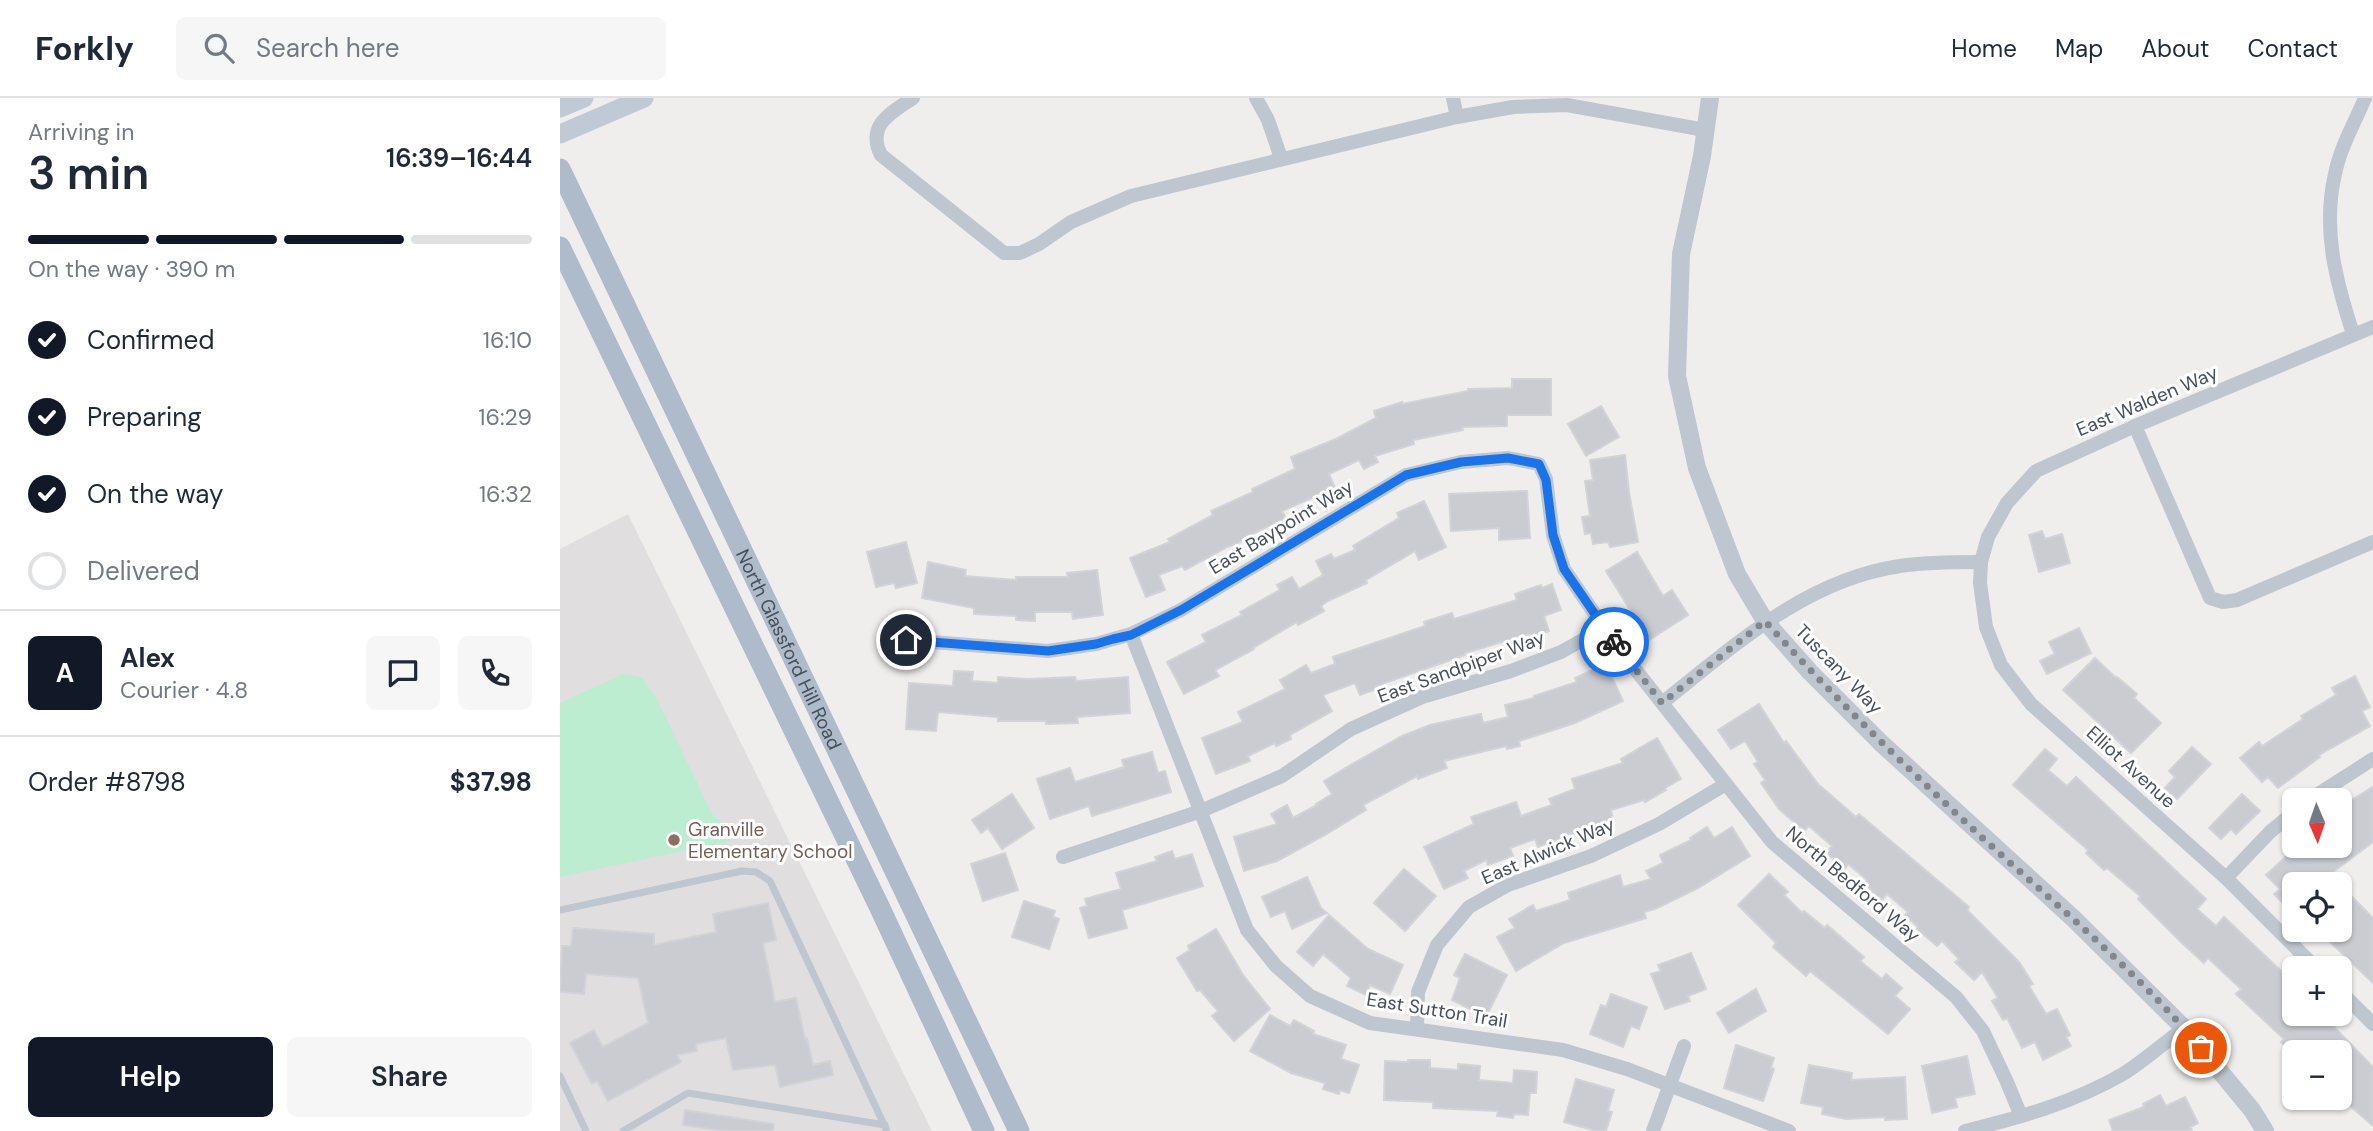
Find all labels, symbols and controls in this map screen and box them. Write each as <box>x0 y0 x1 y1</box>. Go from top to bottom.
search box <box>176 17 666 80</box>
text: Forkly <box>35 27 134 70</box>
icon: search <box>200 29 238 67</box>
text: Search here <box>256 31 399 65</box>
text: Home <box>1951 33 2017 64</box>
text: Map <box>2055 33 2103 64</box>
text: About <box>2141 33 2210 64</box>
text: Contact <box>2248 33 2338 64</box>
text: Arriving in <box>28 117 134 147</box>
text: 16:39–16:44 <box>386 141 532 175</box>
text: 3 min <box>28 143 149 203</box>
text: On the way · 390 m <box>28 254 235 284</box>
icon: check <box>28 321 66 359</box>
text: Confirmed <box>87 323 214 357</box>
text: 16:10 <box>483 325 532 355</box>
street label: East Walden Way <box>2072 360 2222 442</box>
icon: check <box>28 398 66 436</box>
text: Preparing <box>87 400 202 434</box>
text: 16:29 <box>478 402 532 432</box>
street label: East Baypoint Way <box>1204 474 1358 580</box>
icon: check <box>28 475 66 513</box>
text: On the way <box>87 477 223 511</box>
text: 16:32 <box>479 479 532 509</box>
street label: North Glassford Hill Road <box>731 545 848 754</box>
text: Delivered <box>87 554 200 588</box>
courier <box>1579 607 1649 677</box>
pin <box>876 610 936 670</box>
street label: Tuscany Way <box>1790 619 1888 720</box>
icon: home <box>887 621 925 659</box>
icon: bike <box>1595 623 1633 661</box>
street label: East Sandpiper Way <box>1374 625 1548 709</box>
button: chat <box>366 636 440 710</box>
button: phone <box>458 636 532 710</box>
text: Alex <box>120 641 175 675</box>
text: A <box>56 656 74 690</box>
text: Courier · 4.8 <box>120 675 248 705</box>
street label: Elliot Avenue <box>2081 720 2181 814</box>
text: Order #8798 <box>28 765 186 799</box>
text: $37.98 <box>450 765 532 799</box>
north arrow <box>2282 788 2352 858</box>
map controls <box>2282 788 2352 1110</box>
street label: East Alwick Way <box>1478 812 1619 890</box>
place label: Granville Elementary School <box>688 817 852 864</box>
street label: North Bedford Way <box>1781 820 1926 948</box>
marker: Granville Elementary School <box>666 832 682 848</box>
button: locate <box>2282 872 2352 942</box>
button: + <box>2282 956 2352 1026</box>
street label: East Sutton Trail <box>1365 987 1509 1033</box>
pin <box>2171 1018 2231 1078</box>
icon: bag <box>2182 1029 2220 1067</box>
button: Help <box>28 1037 273 1117</box>
button: Share <box>287 1037 532 1117</box>
button: − <box>2282 1040 2352 1110</box>

